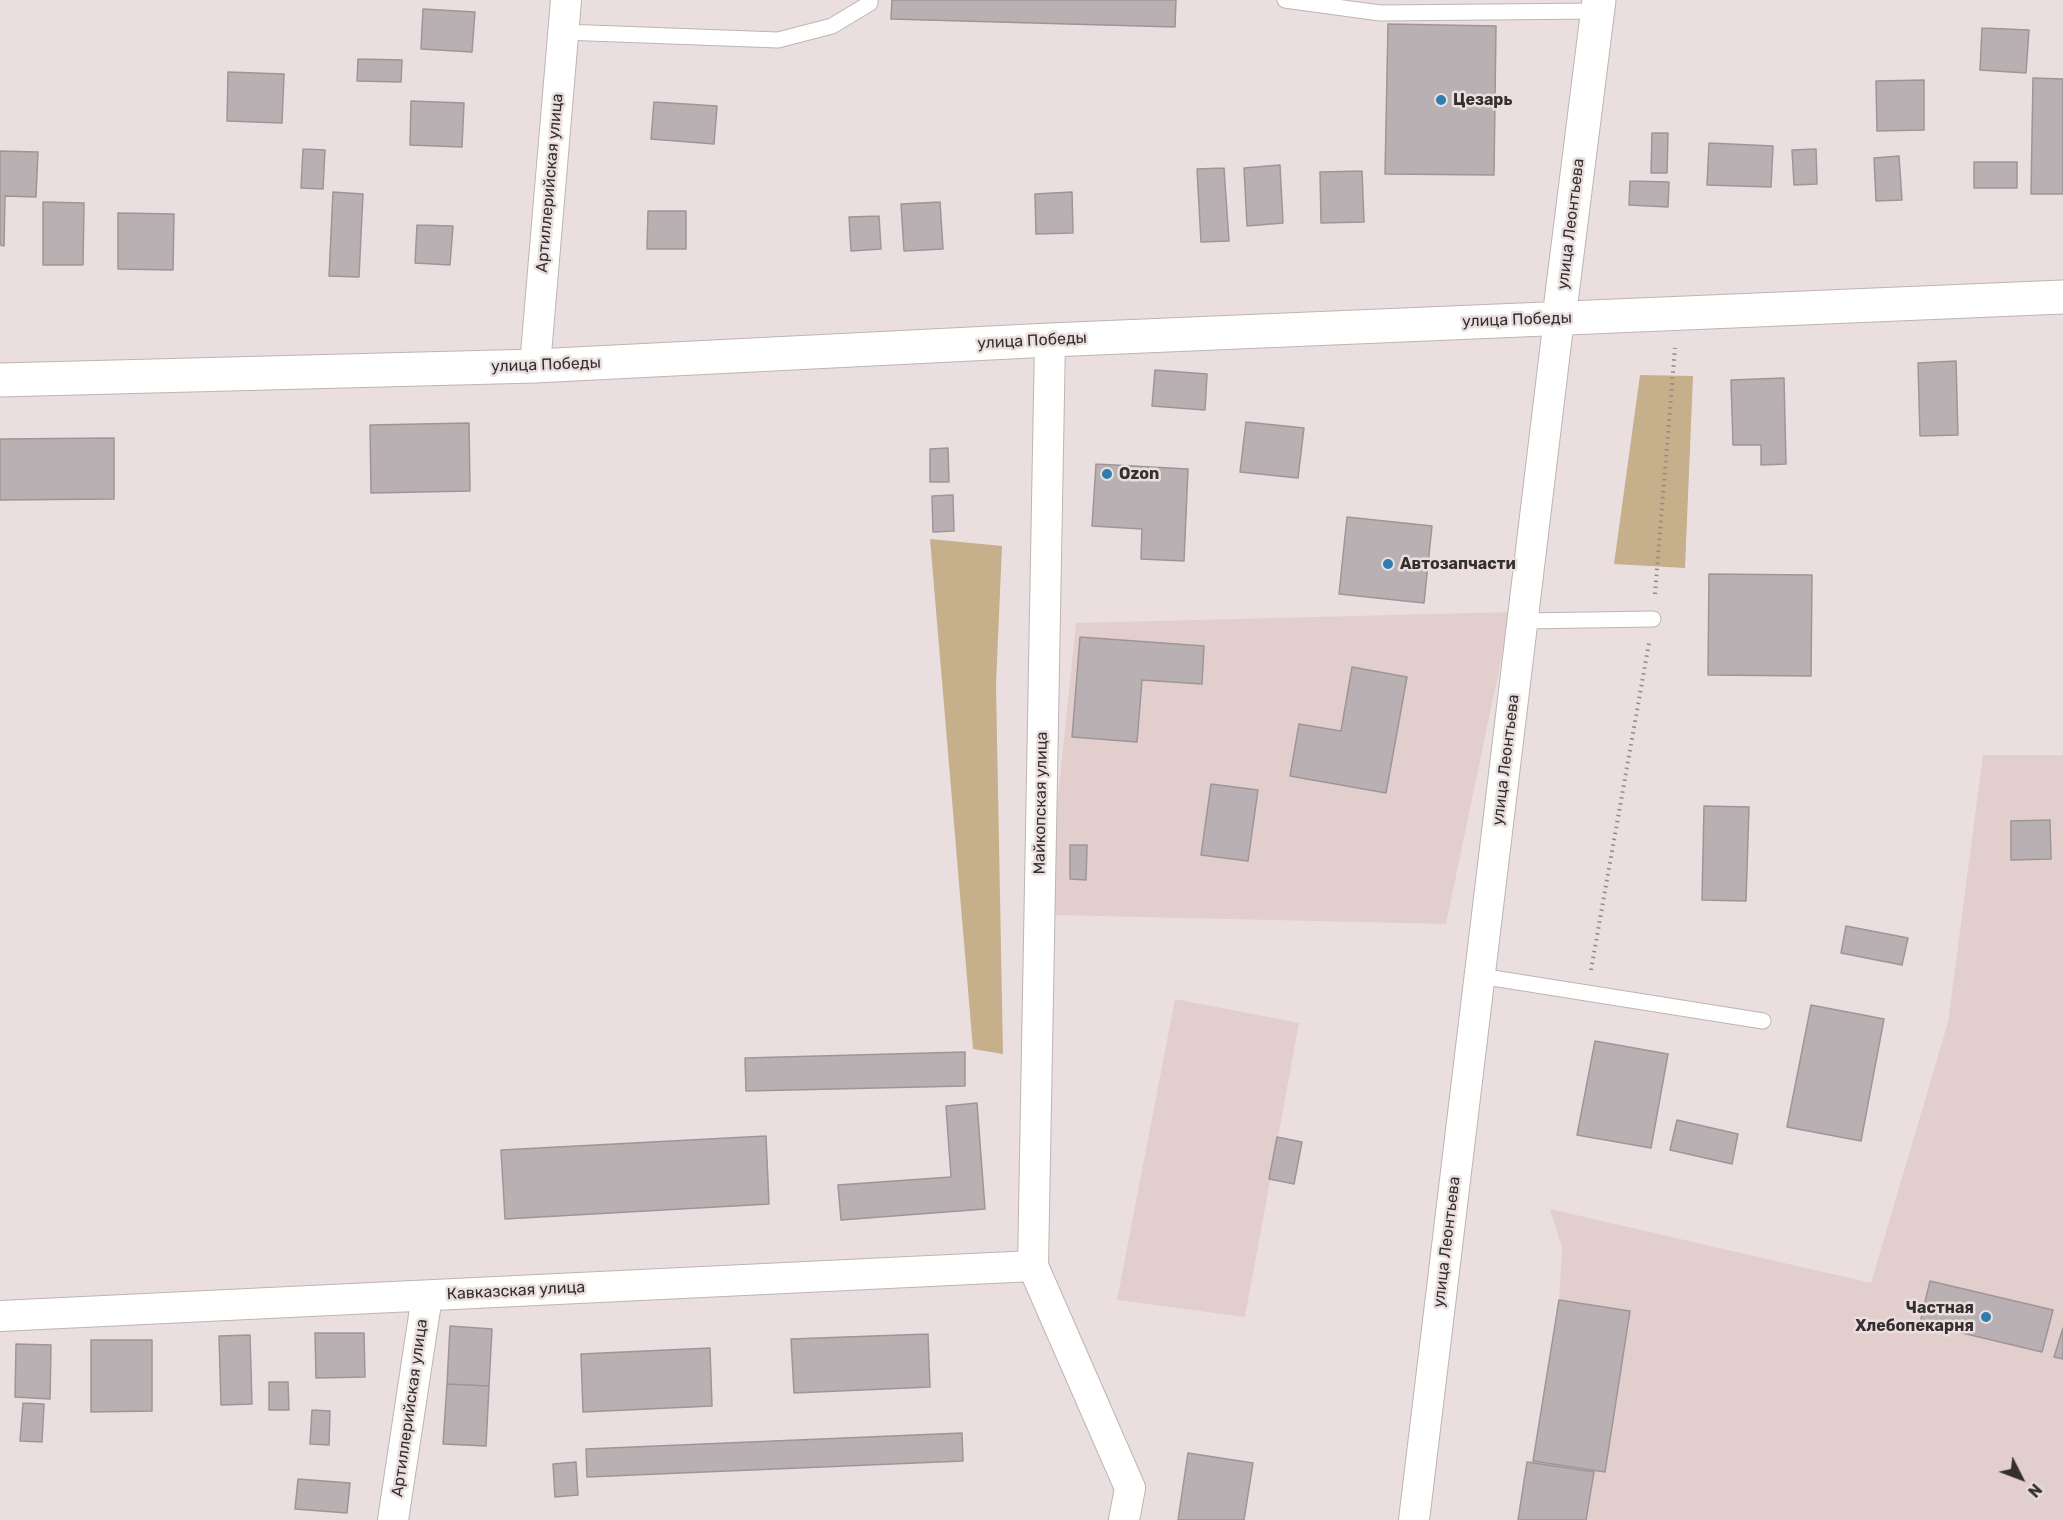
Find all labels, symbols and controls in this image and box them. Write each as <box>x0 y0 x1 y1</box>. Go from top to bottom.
place label: Цезарь <box>1453 90 1512 110</box>
street label: Артиллерийская улица <box>533 93 567 273</box>
marker: Цезарь <box>1434 93 1448 107</box>
street label: улица Леонтьева <box>1553 157 1589 291</box>
street label: улица Победы <box>1462 308 1572 332</box>
street label: улица Победы <box>977 329 1087 353</box>
street label: улица Победы <box>491 353 601 377</box>
place label: Ozon <box>1119 464 1159 484</box>
marker: Ozon <box>1100 467 1114 481</box>
place label: Автозапчасти <box>1400 554 1516 574</box>
marker: Автозапчасти <box>1381 557 1395 571</box>
street label: улица Леонтьева <box>1488 693 1524 827</box>
street label: Майкопская улица <box>1030 731 1052 875</box>
street label: улица Леонтьева <box>1429 1175 1465 1309</box>
street label: Кавказская улица <box>446 1278 586 1304</box>
place label: Частная Хлебопекарня <box>1855 1298 1974 1336</box>
marker: Частная Хлебопекарня <box>1979 1310 1993 1324</box>
street label: Артиллерийская улица <box>388 1318 432 1498</box>
north arrow <box>1991 1448 2051 1508</box>
text: N <box>2024 1480 2046 1501</box>

